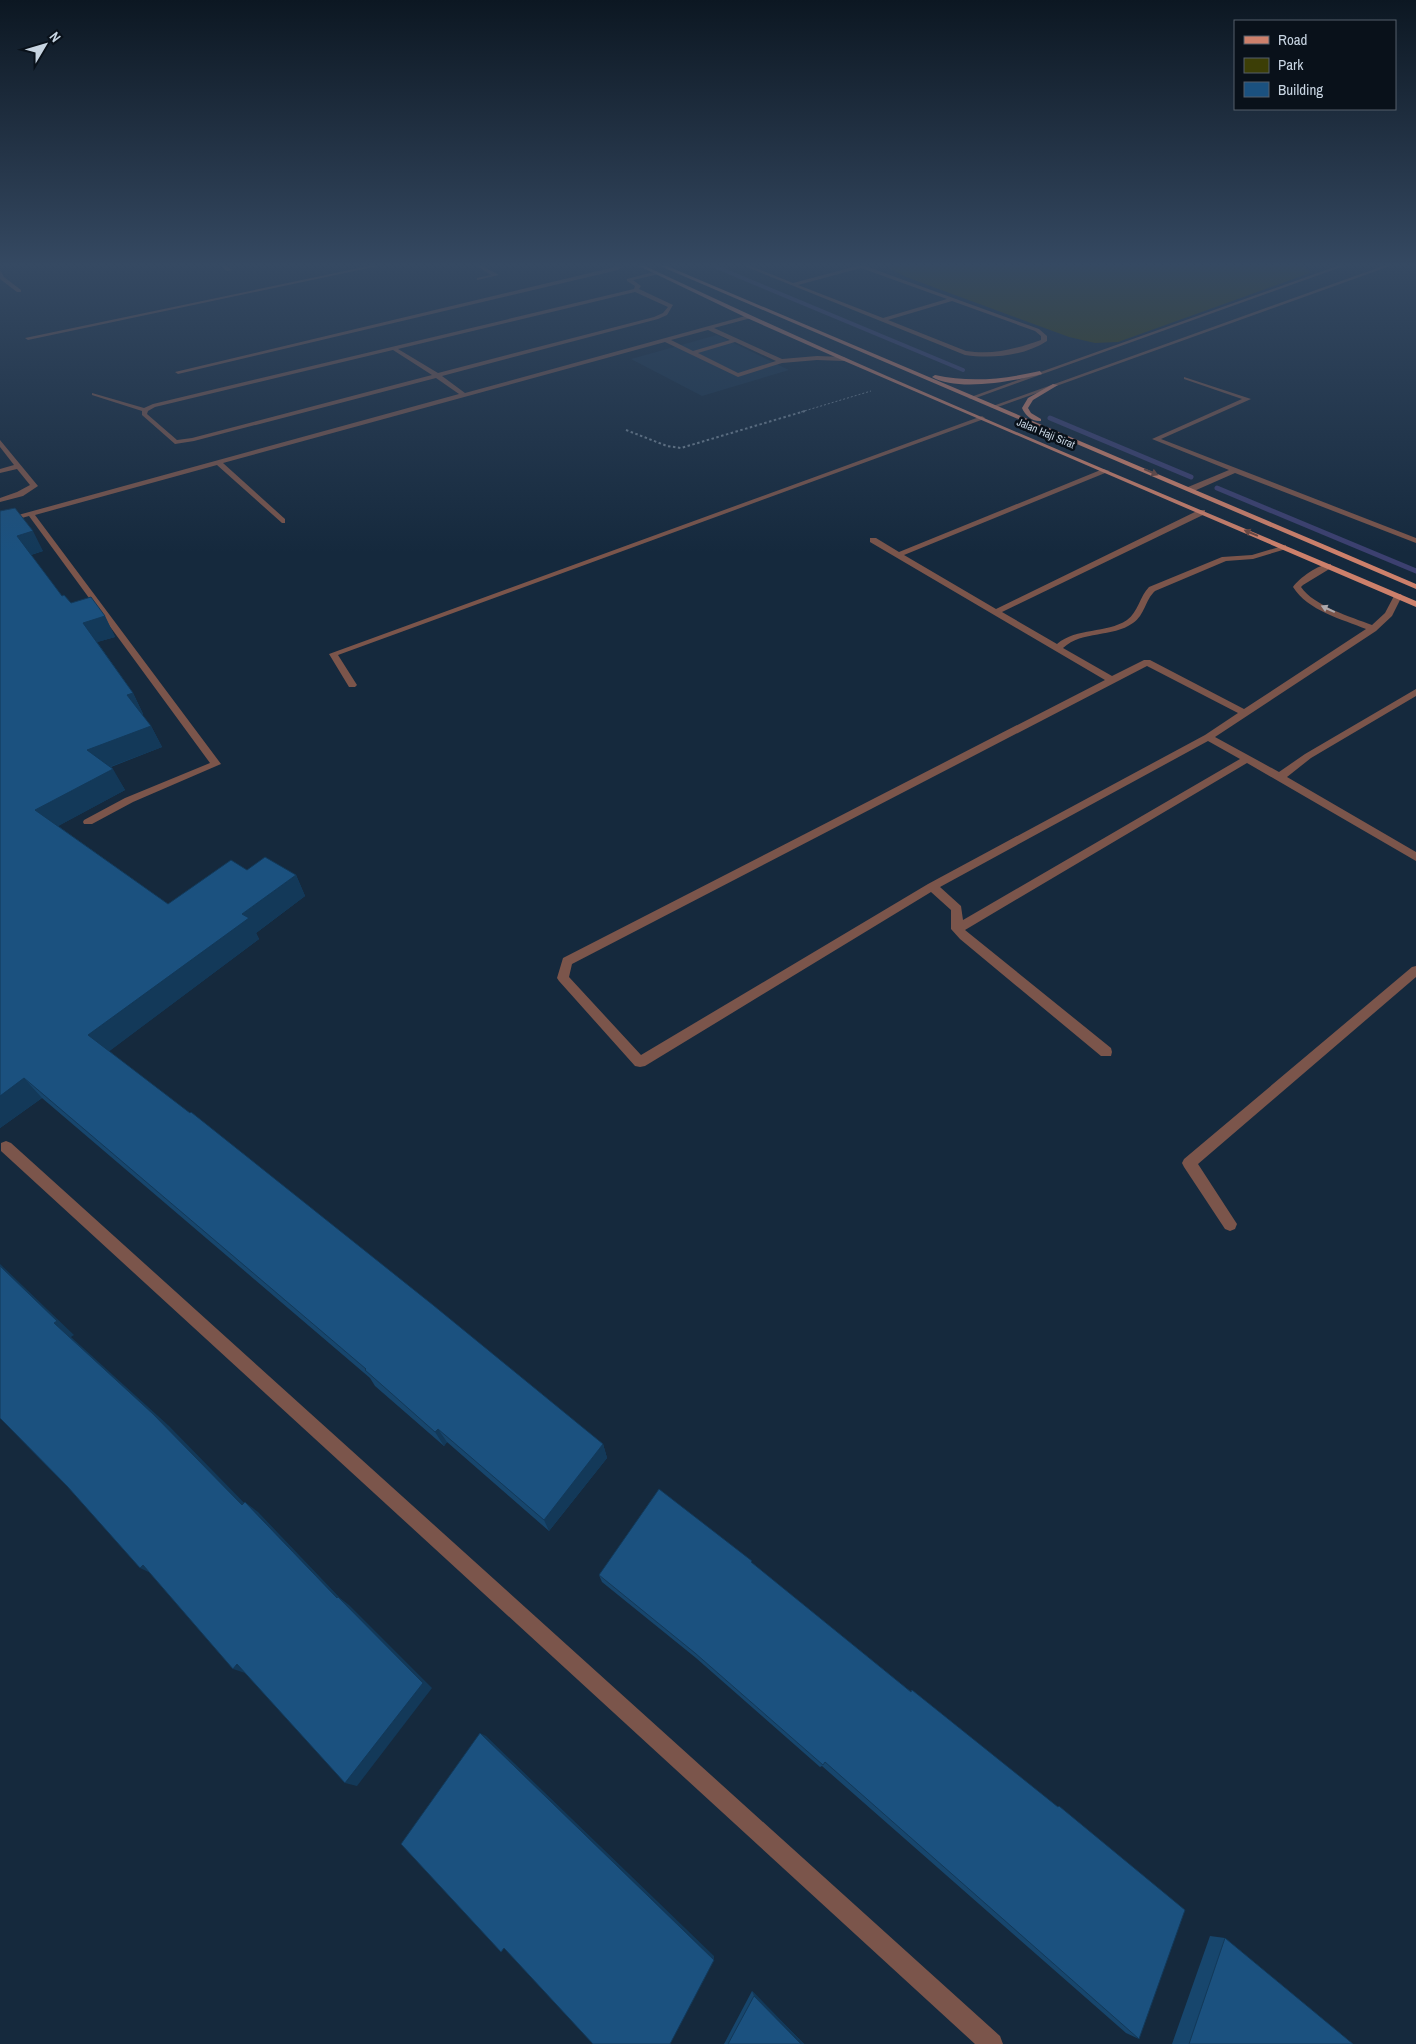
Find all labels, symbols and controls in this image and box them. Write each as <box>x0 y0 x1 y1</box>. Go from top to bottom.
north arrow <box>20 20 70 70</box>
legend <box>1234 20 1396 110</box>
text: N <box>46 28 65 46</box>
text: Road <box>1278 29 1307 50</box>
text: Park <box>1278 54 1304 75</box>
text: Building <box>1278 79 1323 100</box>
street label: Jalan Haji Sirat <box>1015 415 1078 452</box>
one-way arrow <box>1144 469 1158 477</box>
one-way arrow <box>1244 529 1258 537</box>
one-way arrow <box>1321 604 1335 612</box>

